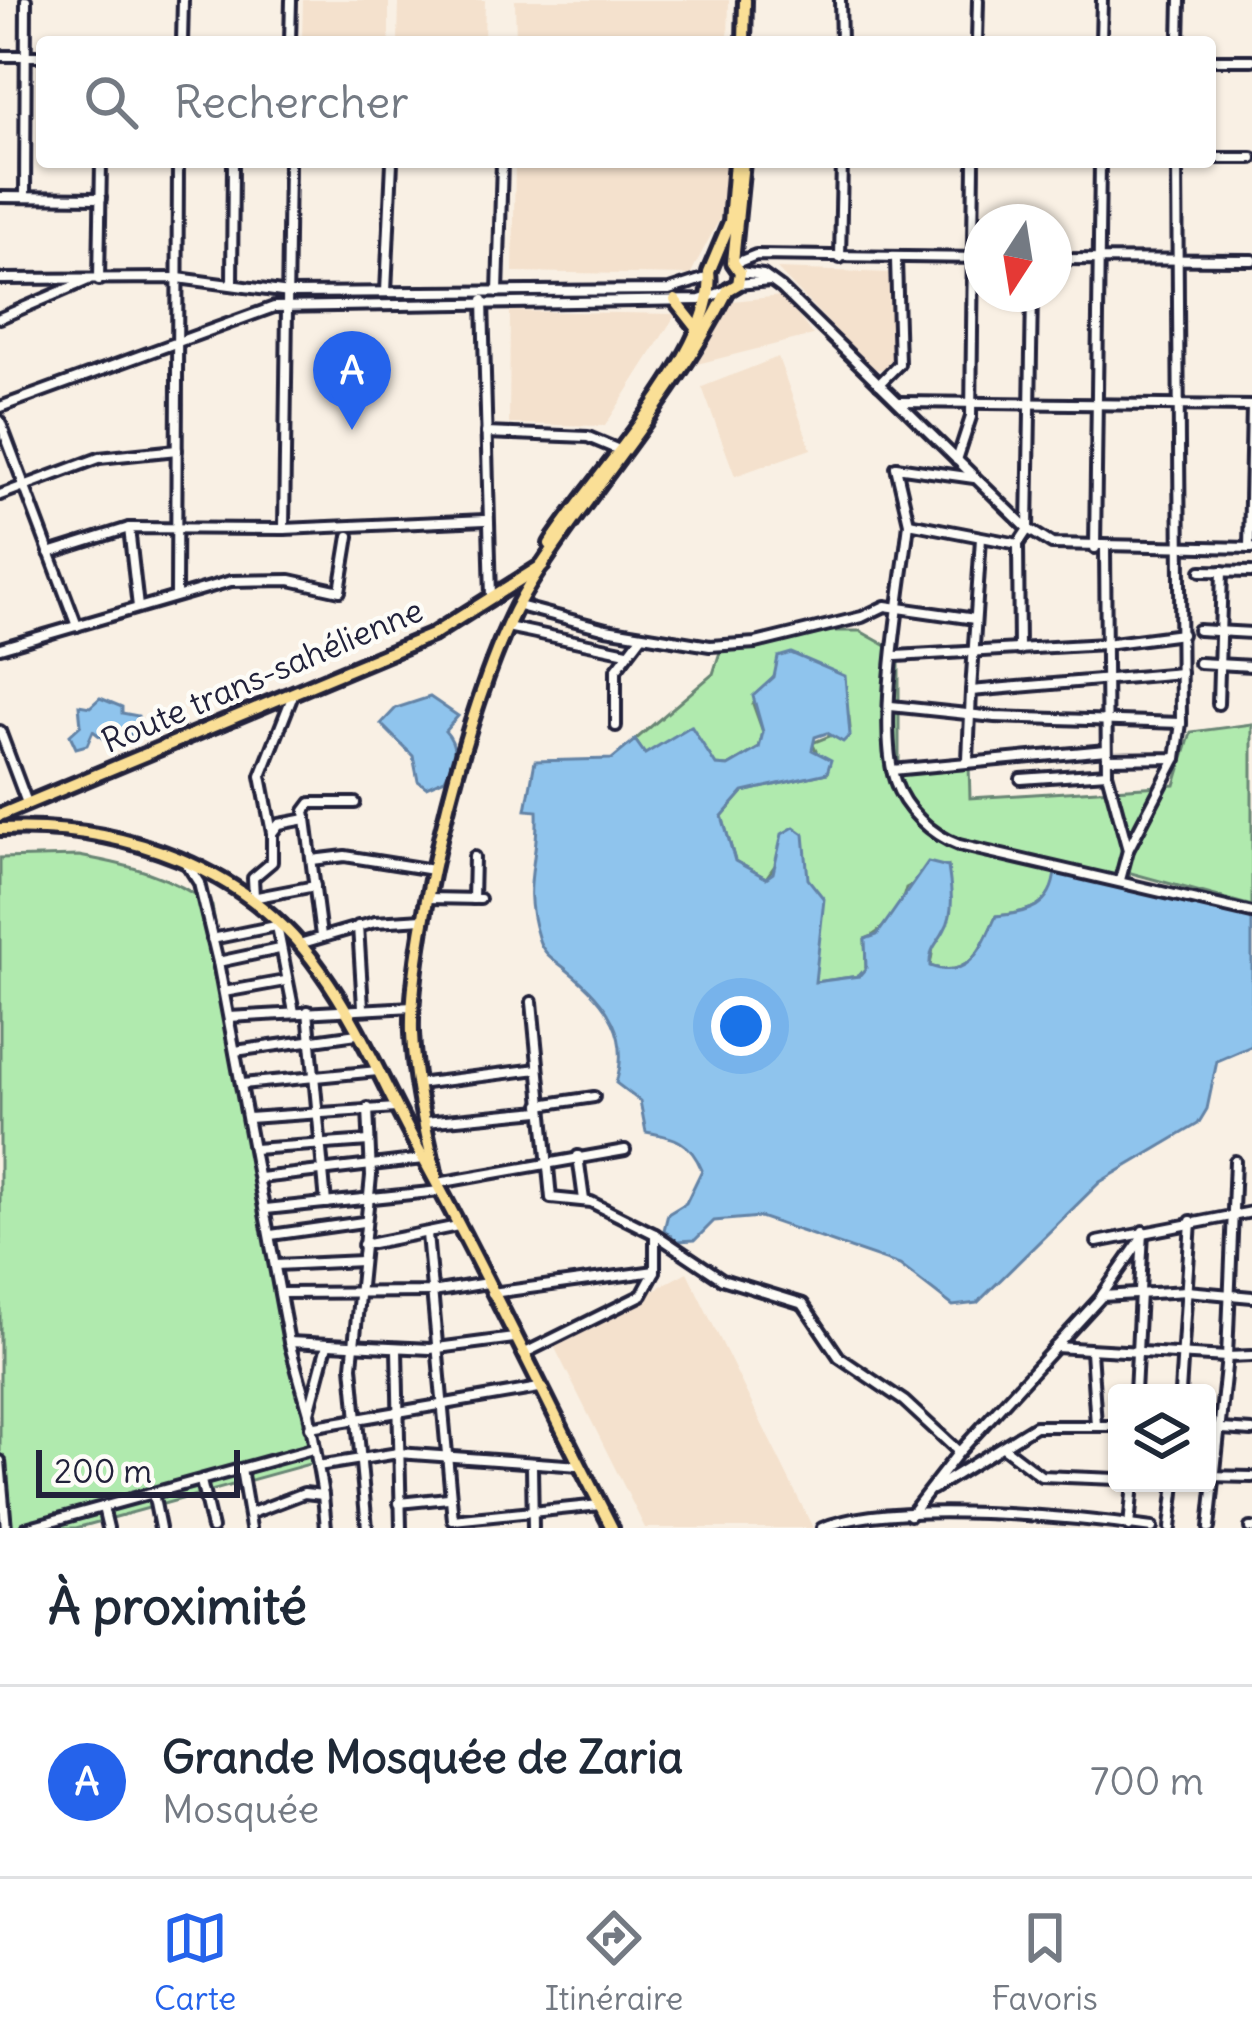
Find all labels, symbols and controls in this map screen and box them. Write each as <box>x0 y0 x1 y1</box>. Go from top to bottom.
search box <box>36 36 1216 168</box>
icon: search <box>78 69 144 135</box>
text: Rechercher <box>174 74 409 130</box>
north arrow <box>964 204 1072 312</box>
pin: A <box>313 331 391 430</box>
street label: Route trans-sahélienne <box>95 588 429 762</box>
your location <box>711 996 771 1056</box>
map controls <box>1108 1384 1216 1492</box>
button: layers <box>1108 1384 1216 1492</box>
scale bar <box>36 1444 240 1497</box>
text: 200 m <box>54 1450 152 1492</box>
text: À proximité <box>48 1574 307 1638</box>
text: Grande Mosquée de Zaria <box>162 1729 683 1785</box>
text: A <box>74 1757 100 1806</box>
text: 700 m <box>1090 1757 1204 1806</box>
text: Mosquée <box>162 1785 319 1834</box>
tab: Carte <box>154 1905 236 2019</box>
tab: Itinéraire <box>545 1905 683 2019</box>
tab: Favoris <box>991 1905 1098 2019</box>

